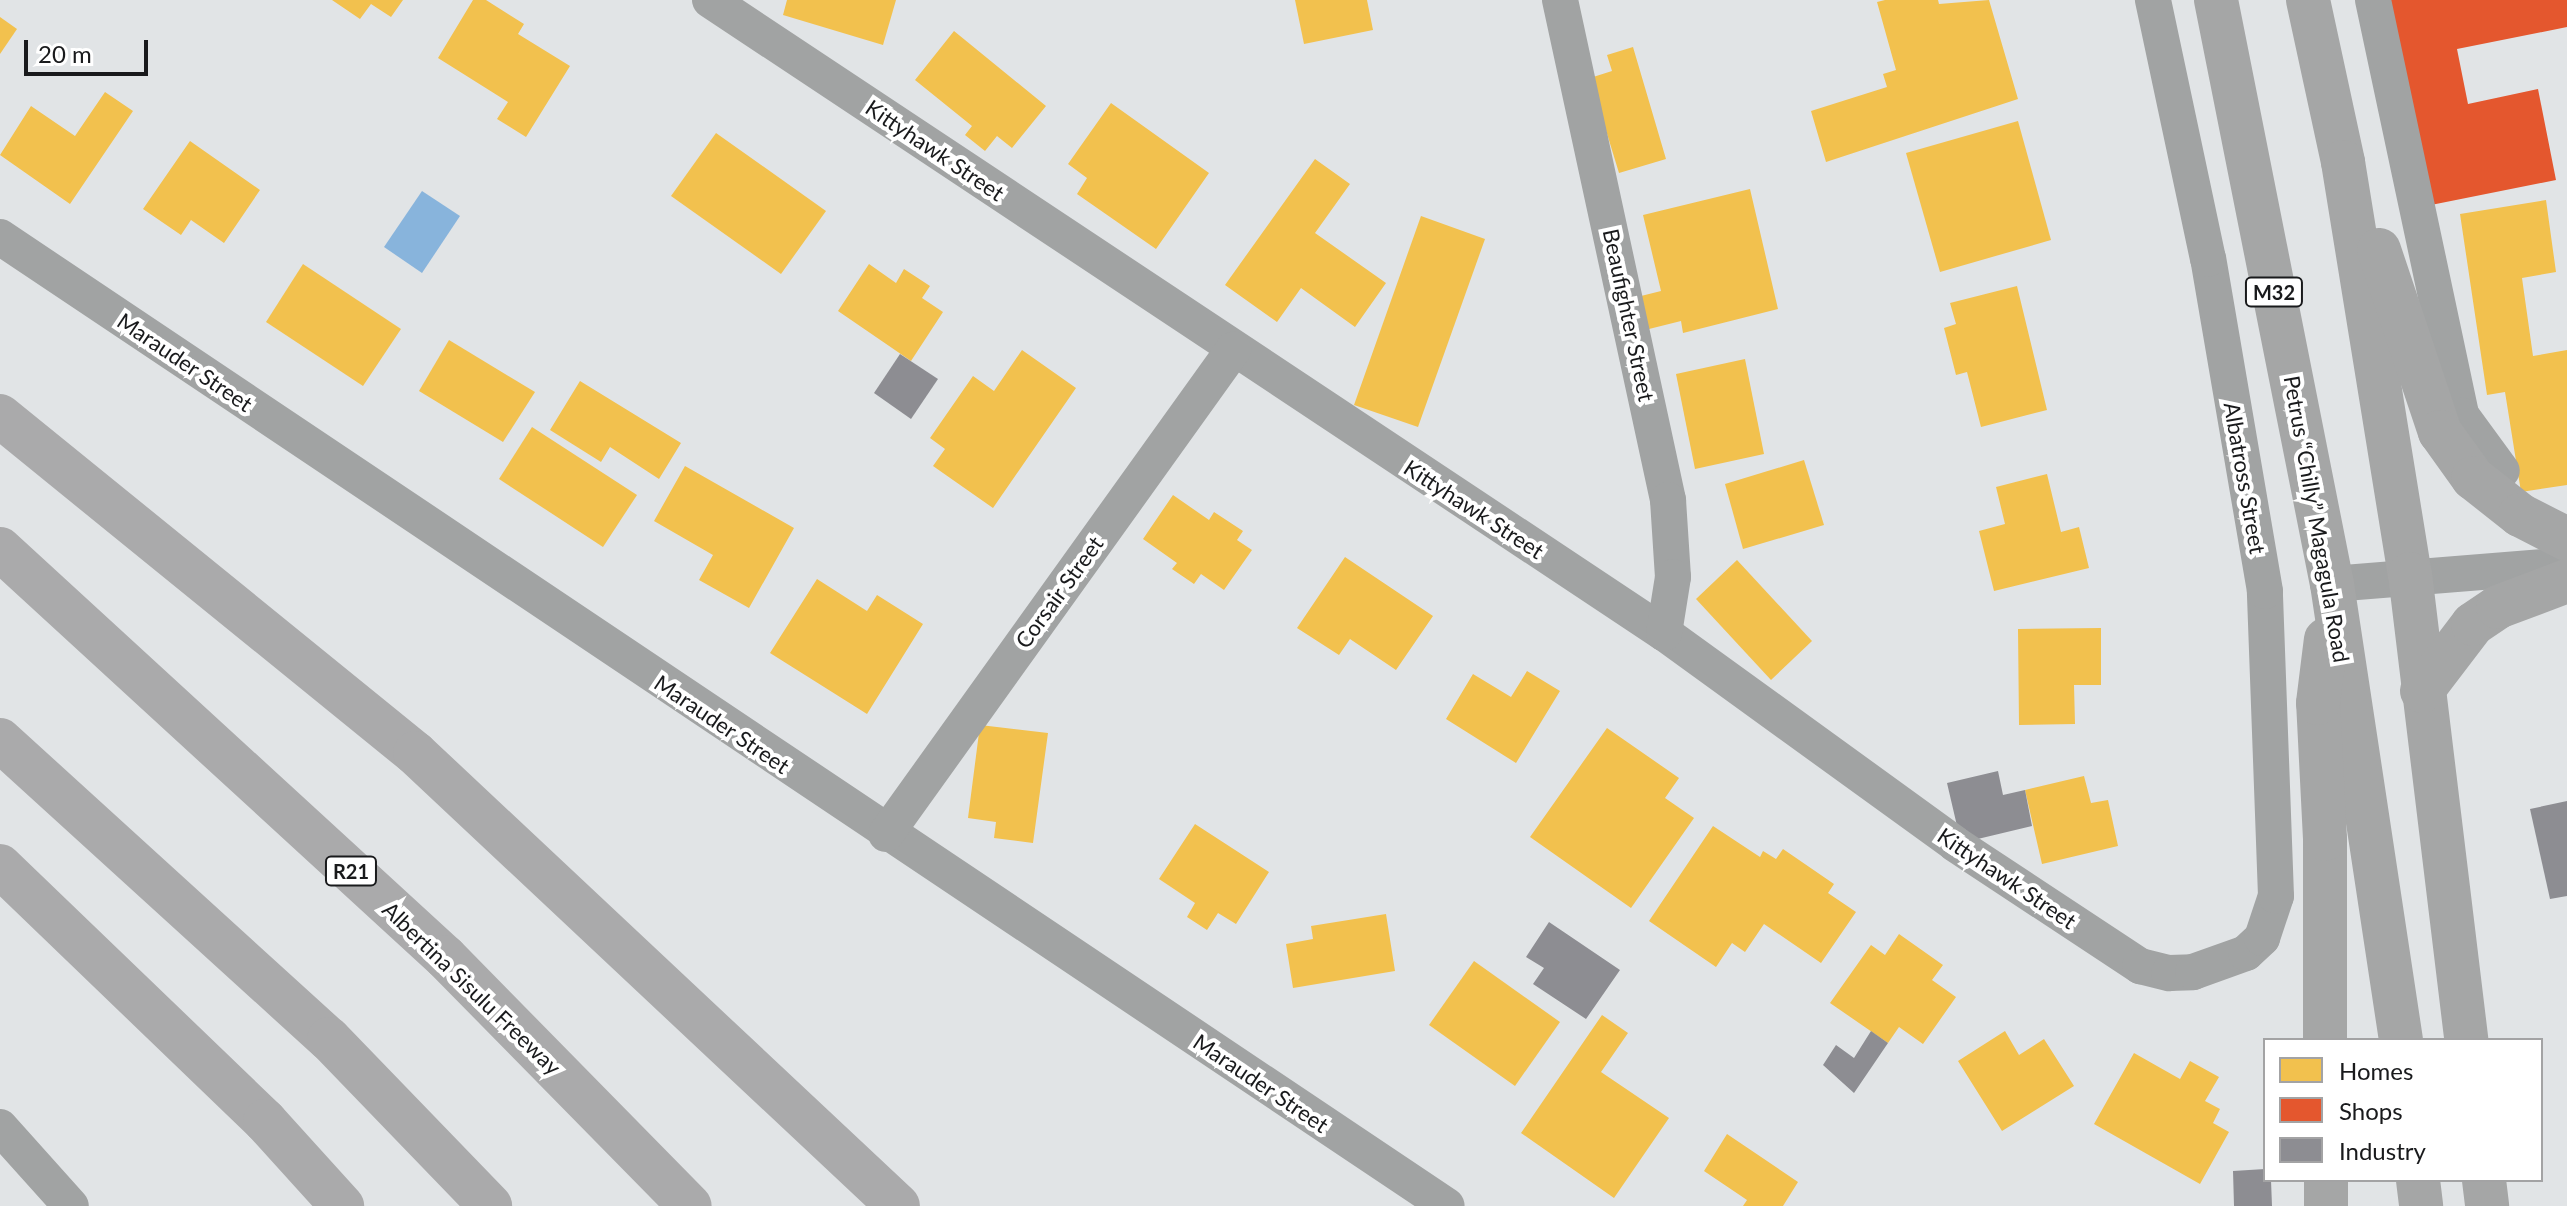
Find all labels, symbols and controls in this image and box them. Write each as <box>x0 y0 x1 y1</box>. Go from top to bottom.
scale bar <box>28 24 152 74</box>
text: 20 m <box>38 39 92 68</box>
street label: Kittyhawk Street <box>861 94 1009 206</box>
street label: Beaufighter Street <box>1598 226 1660 404</box>
road number: M32 <box>2244 276 2304 308</box>
street label: Marauder Street <box>112 307 258 417</box>
street label: Petrus “Chilly” Magagula Road <box>2279 373 2355 665</box>
street label: Albatross Street <box>2219 400 2271 556</box>
street label: Kittyhawk Street <box>1399 454 1549 564</box>
street label: Corsair Street <box>1009 531 1109 653</box>
street label: Marauder Street <box>649 669 795 779</box>
street label: Kittyhawk Street <box>1933 822 2081 934</box>
road number: R21 <box>323 855 379 887</box>
street label: Albertina Sisulu Freeway <box>377 896 567 1080</box>
street label: Marauder Street <box>1188 1028 1334 1138</box>
legend <box>2263 1038 2543 1182</box>
text: Homes <box>2339 1056 2413 1085</box>
text: Shops <box>2339 1096 2403 1125</box>
text: Industry <box>2339 1136 2426 1165</box>

